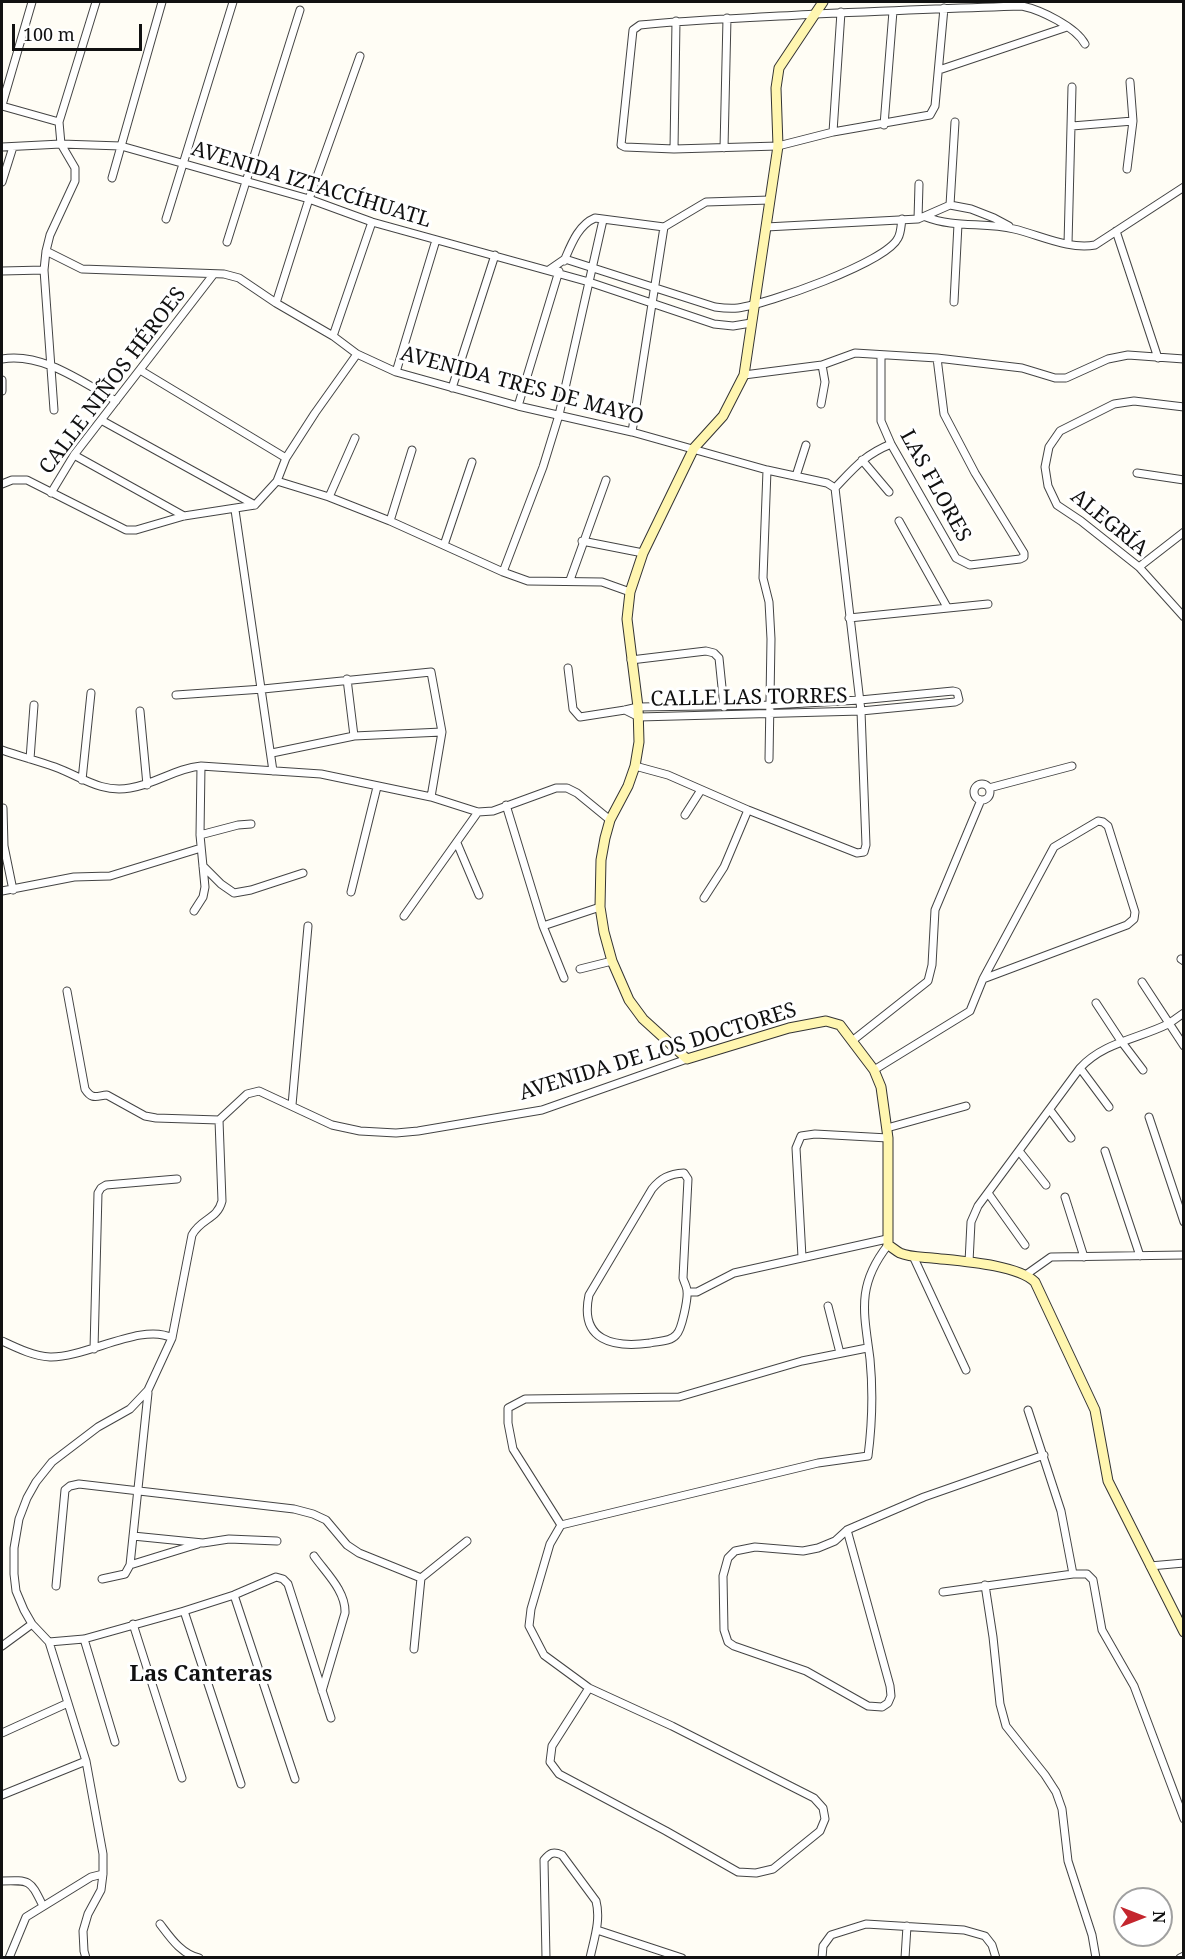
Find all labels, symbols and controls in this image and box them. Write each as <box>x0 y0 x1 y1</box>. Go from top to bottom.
scale bar <box>15 12 146 50</box>
text: 100 m <box>23 22 75 46</box>
street label: AVENIDA IZTACCÍHUATL <box>188 136 434 234</box>
street label: CALLE NIÑOS HÉROES <box>34 282 192 480</box>
street label: AVENIDA TRES DE MAYO <box>398 341 646 431</box>
street label: LAS FLORES <box>894 426 976 546</box>
street label: ALEGRÍA <box>1065 484 1153 562</box>
street label: CALLE LAS TORRES <box>650 684 848 712</box>
street label: AVENIDA DE LOS DOCTORES <box>516 998 800 1106</box>
district label: Las Canteras <box>130 1662 272 1688</box>
north arrow <box>1113 1887 1173 1947</box>
text: N <box>1148 1911 1170 1923</box>

